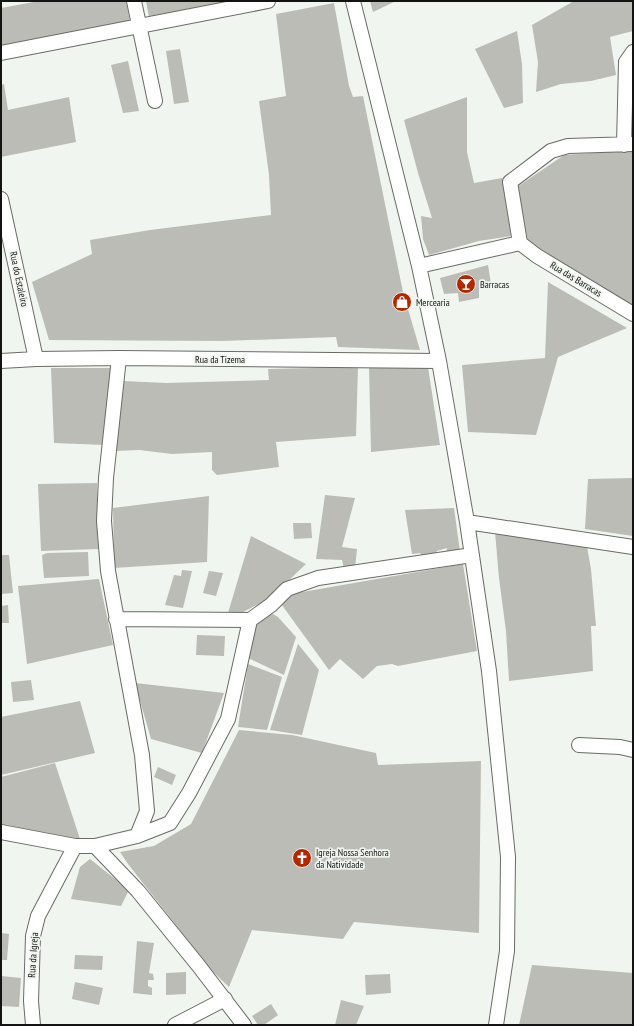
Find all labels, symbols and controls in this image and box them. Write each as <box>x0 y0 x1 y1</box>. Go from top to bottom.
street label: Rua do Estaleiro <box>7 250 31 308</box>
street label: Rua das Barracas <box>548 258 605 300</box>
bar icon: Barracas <box>455 273 477 295</box>
place label: Barracas <box>480 278 510 291</box>
shop icon: Mercearia <box>391 291 413 313</box>
place label: Mercearia <box>416 296 450 309</box>
street label: Rua da Tizema <box>195 353 245 366</box>
place label: Igreja Nossa Senhora da Natividade <box>316 846 389 871</box>
church icon: Igreja Nossa Senhora da Natividade <box>291 847 313 869</box>
street label: Rua da Igreja <box>25 932 41 978</box>

